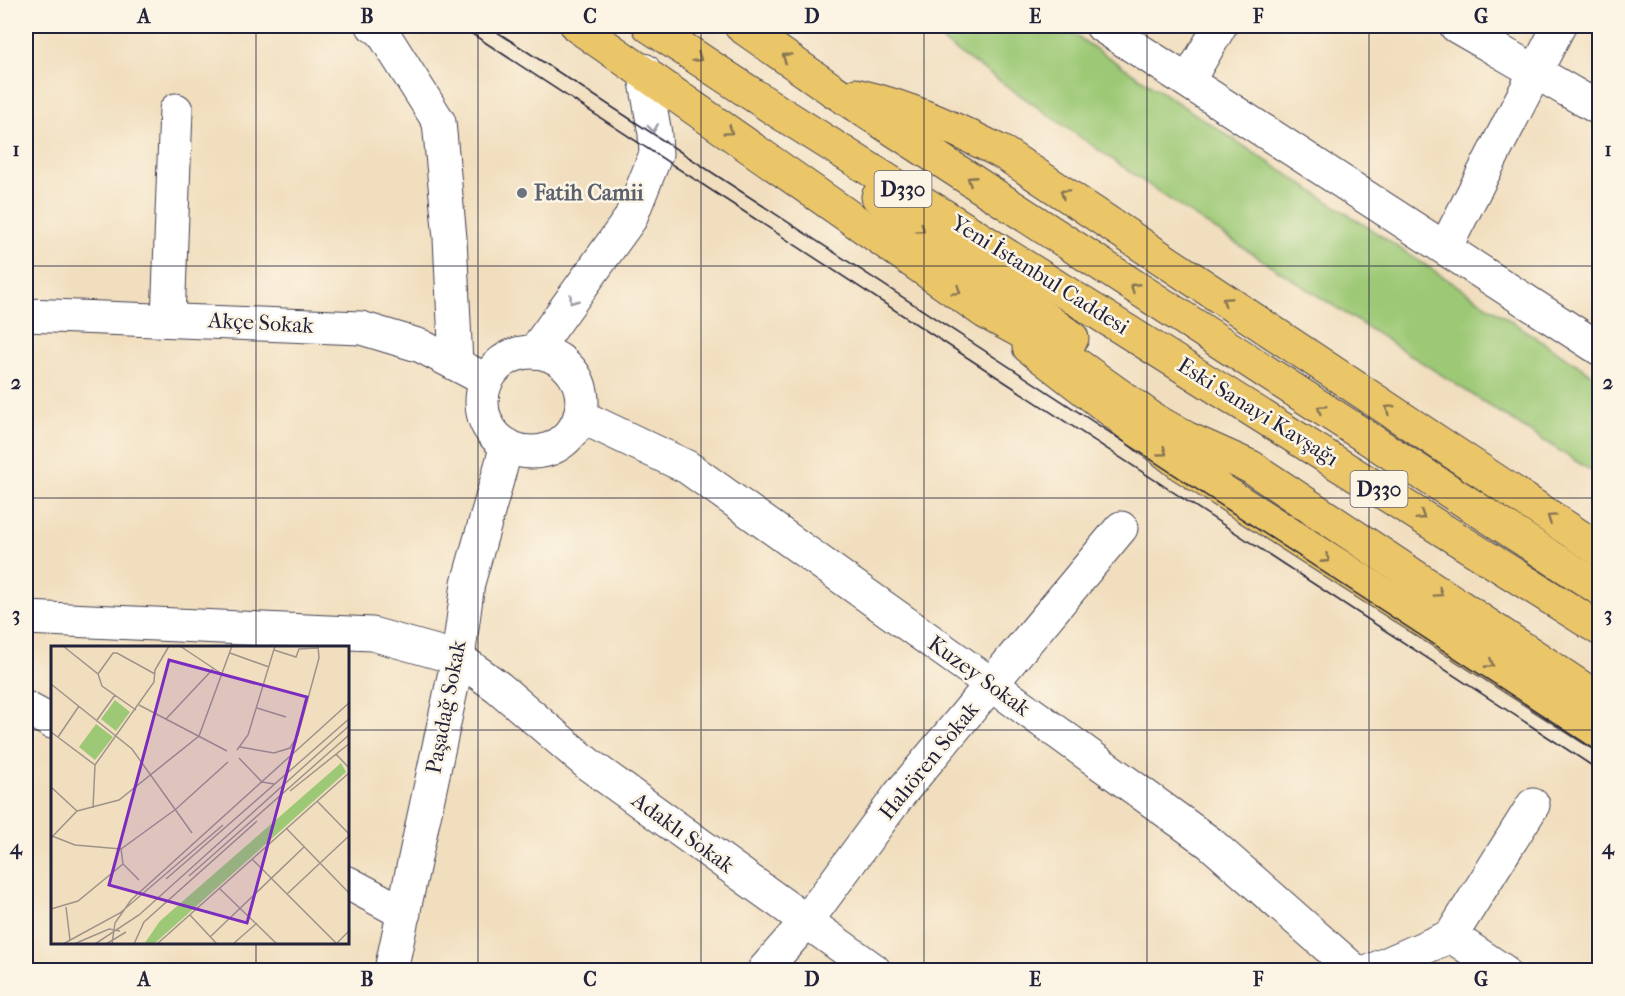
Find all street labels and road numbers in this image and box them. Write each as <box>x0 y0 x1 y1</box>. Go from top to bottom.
road number: D330 <box>874 171 932 207</box>
street label: Yeni İstanbul Caddesi <box>946 208 1134 340</box>
street label: Akçe Sokak <box>207 307 315 339</box>
street label: Eski Sanayi Kavşağı <box>1173 352 1344 472</box>
road number: D330 <box>1350 471 1408 507</box>
street label: Kuzey Sokak <box>923 630 1036 722</box>
street label: Paşadağ Sokak <box>420 637 472 776</box>
street label: Halıören Sokak <box>874 696 985 825</box>
street label: Adaklı Sokak <box>626 787 740 879</box>

